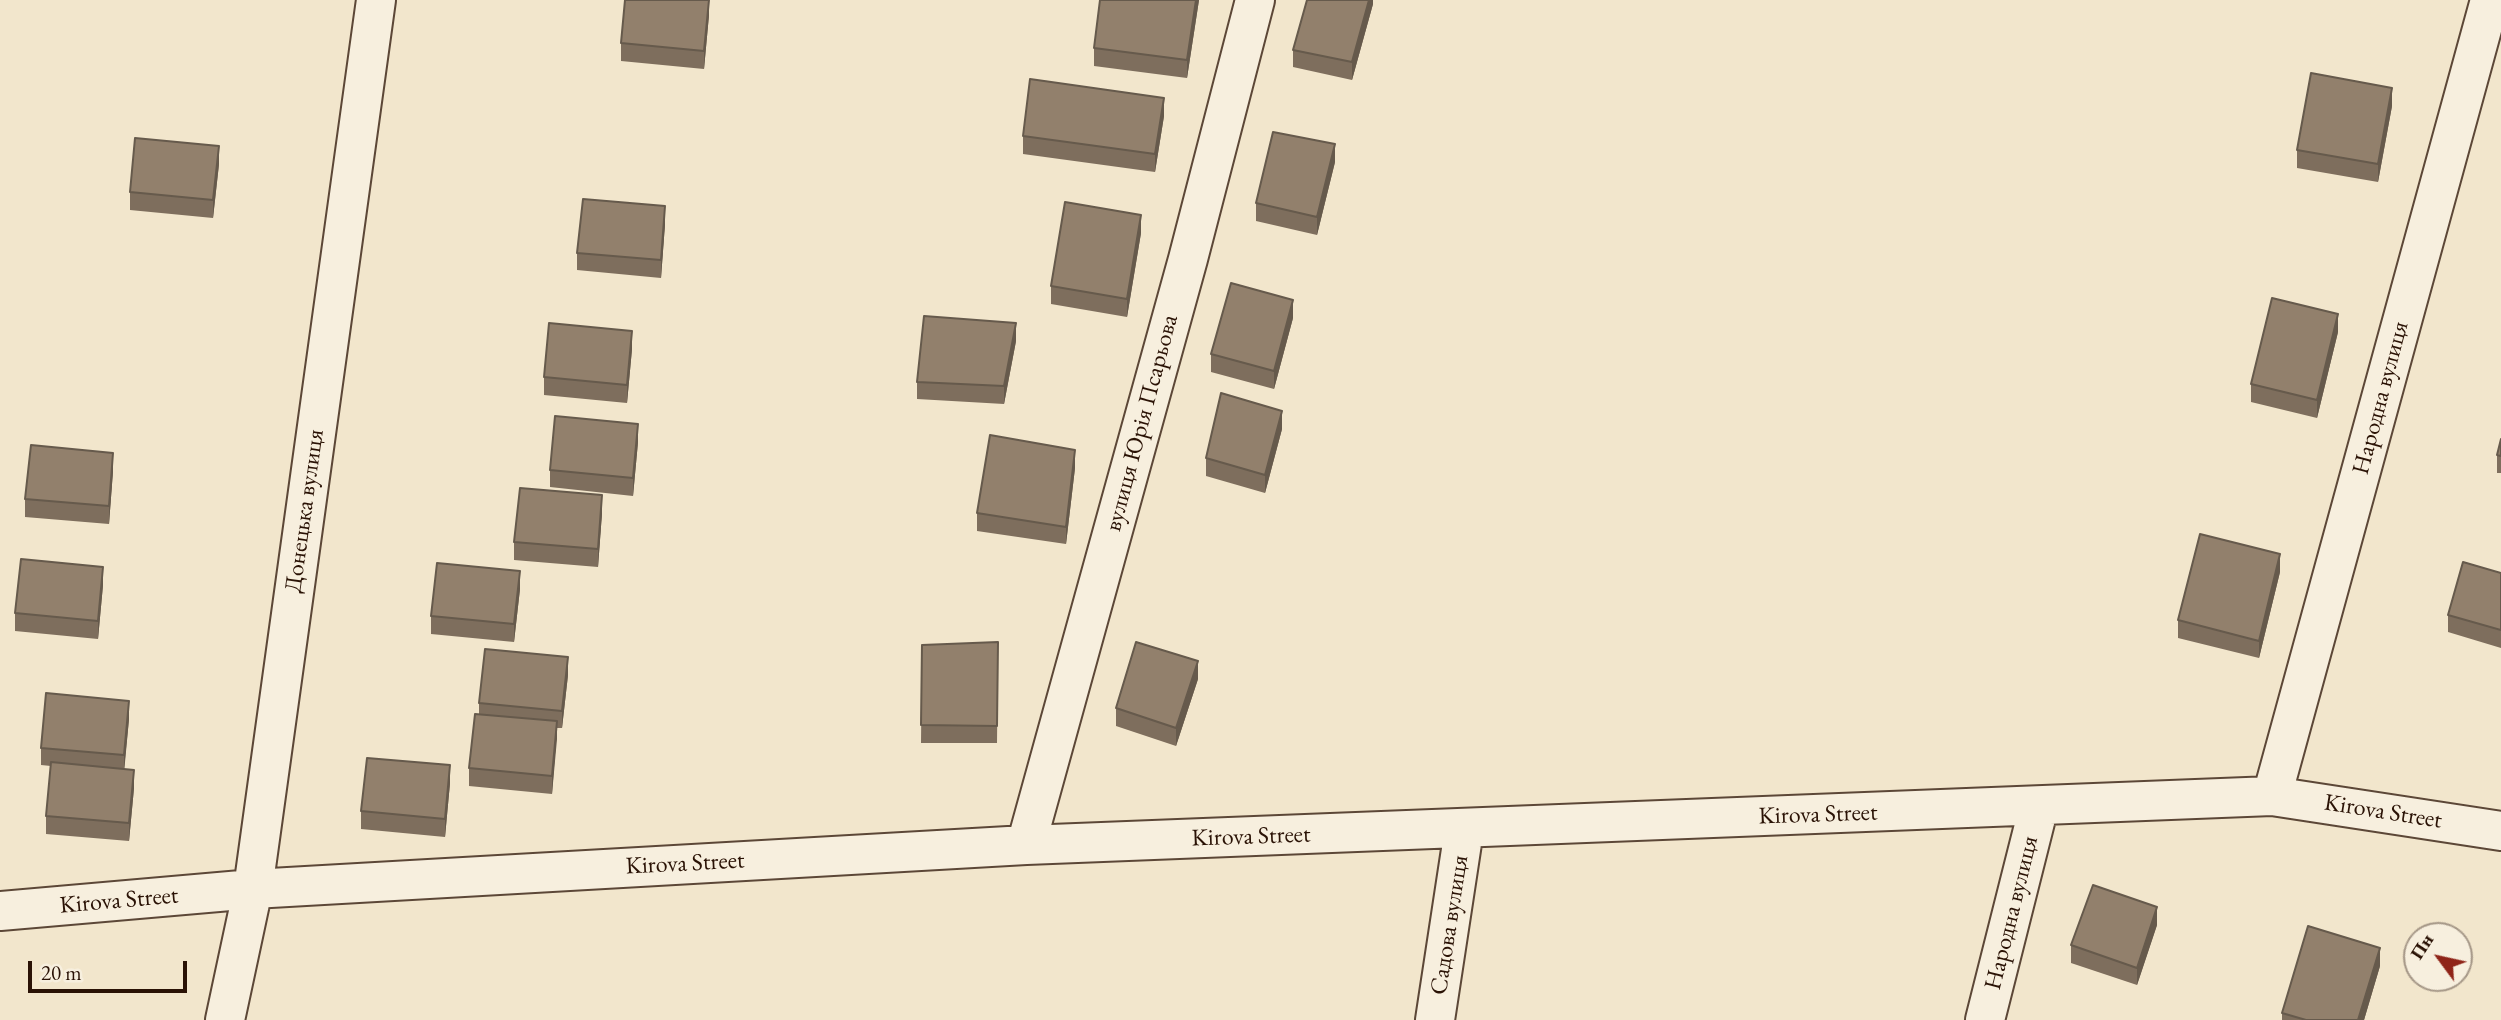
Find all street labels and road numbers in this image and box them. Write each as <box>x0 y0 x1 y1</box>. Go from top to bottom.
street label: вулиця Юрія Псарьова <box>1099 312 1185 534</box>
street label: Народна вулиця <box>2347 318 2415 478</box>
street label: Донецька вулиця <box>279 427 331 595</box>
street label: Kirova Street <box>2322 788 2444 836</box>
street label: Kirova Street <box>1758 799 1878 831</box>
street label: Kirova Street <box>1191 821 1311 853</box>
street label: Народна вулиця <box>1979 833 2045 993</box>
street label: Kirova Street <box>625 847 745 881</box>
street label: Садова вулиця <box>1425 853 1475 997</box>
street label: Kirova Street <box>58 881 180 921</box>

